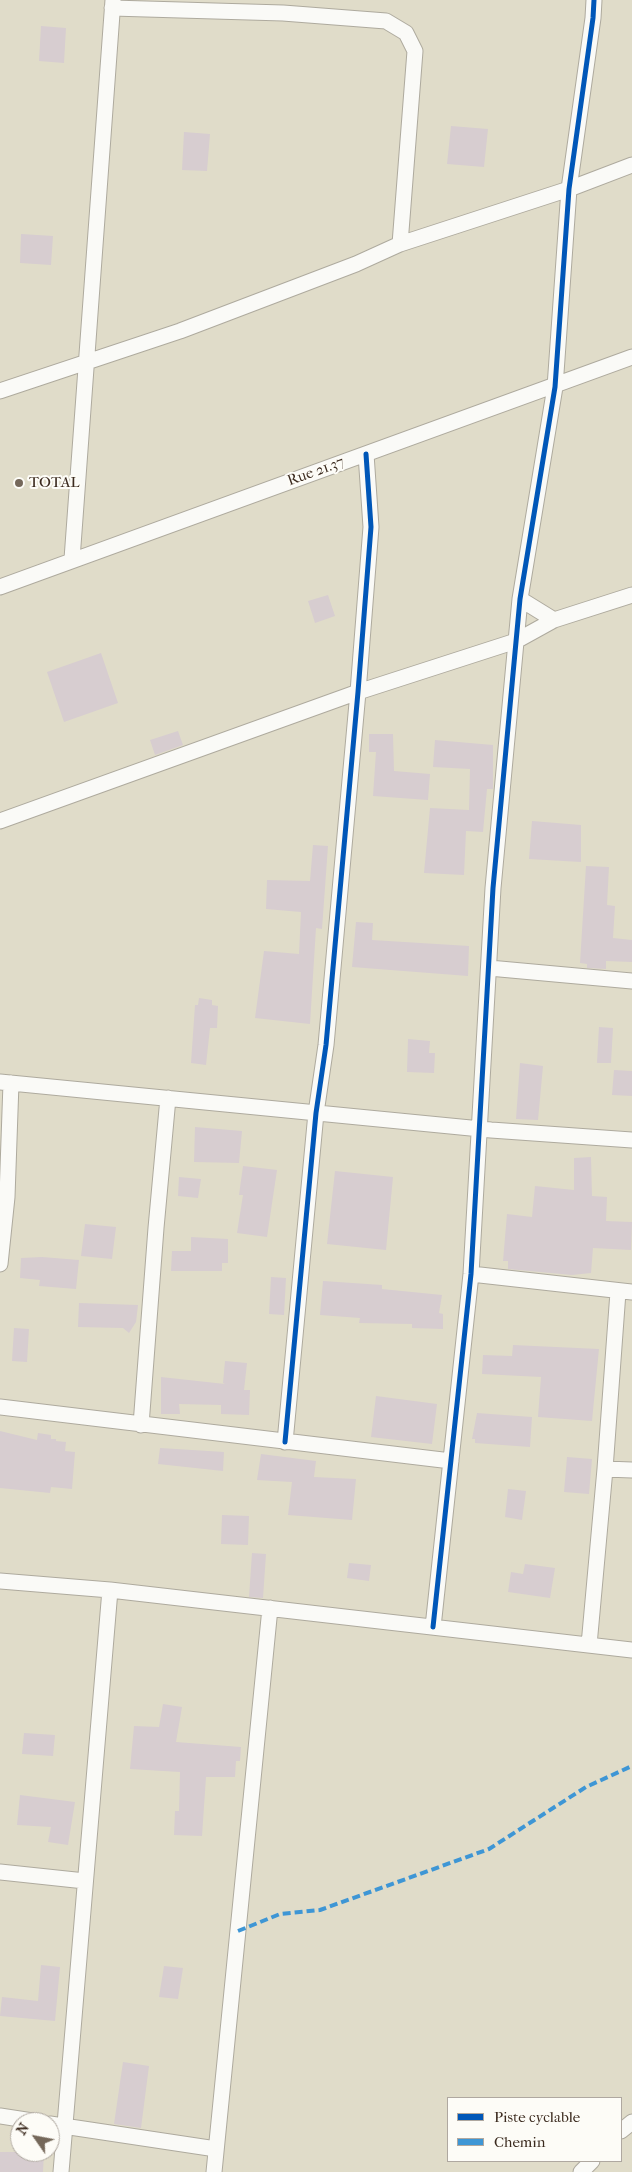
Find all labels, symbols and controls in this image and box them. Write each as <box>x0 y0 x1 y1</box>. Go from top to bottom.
street label: Rue 21.37 <box>285 453 347 491</box>
place label: TOTAL <box>29 474 79 492</box>
marker: TOTAL <box>13 477 25 489</box>
legend <box>447 2097 622 2162</box>
text: Piste cyclable <box>494 2108 580 2126</box>
north arrow <box>10 2112 60 2162</box>
text: N <box>13 2120 33 2138</box>
text: Chemin <box>494 2133 545 2151</box>

